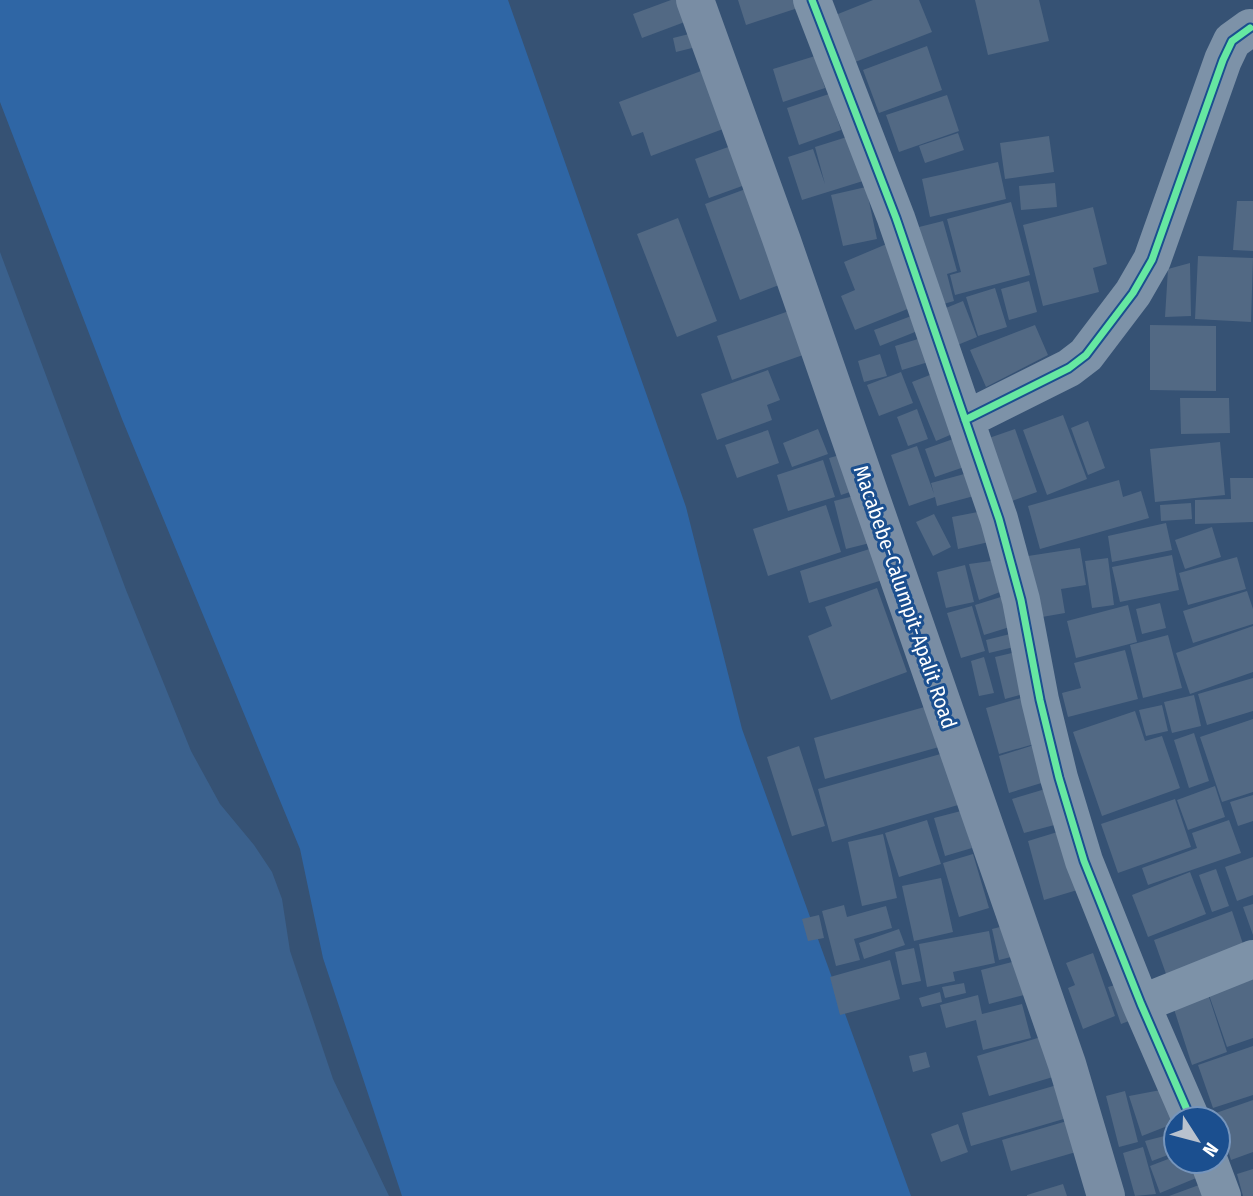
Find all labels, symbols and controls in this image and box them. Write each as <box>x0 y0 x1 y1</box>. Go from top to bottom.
street label: Macabebe-Calumpit-Apalit Road <box>848 462 962 732</box>
north arrow <box>1162 1105 1232 1175</box>
text: N <box>1198 1138 1223 1161</box>

